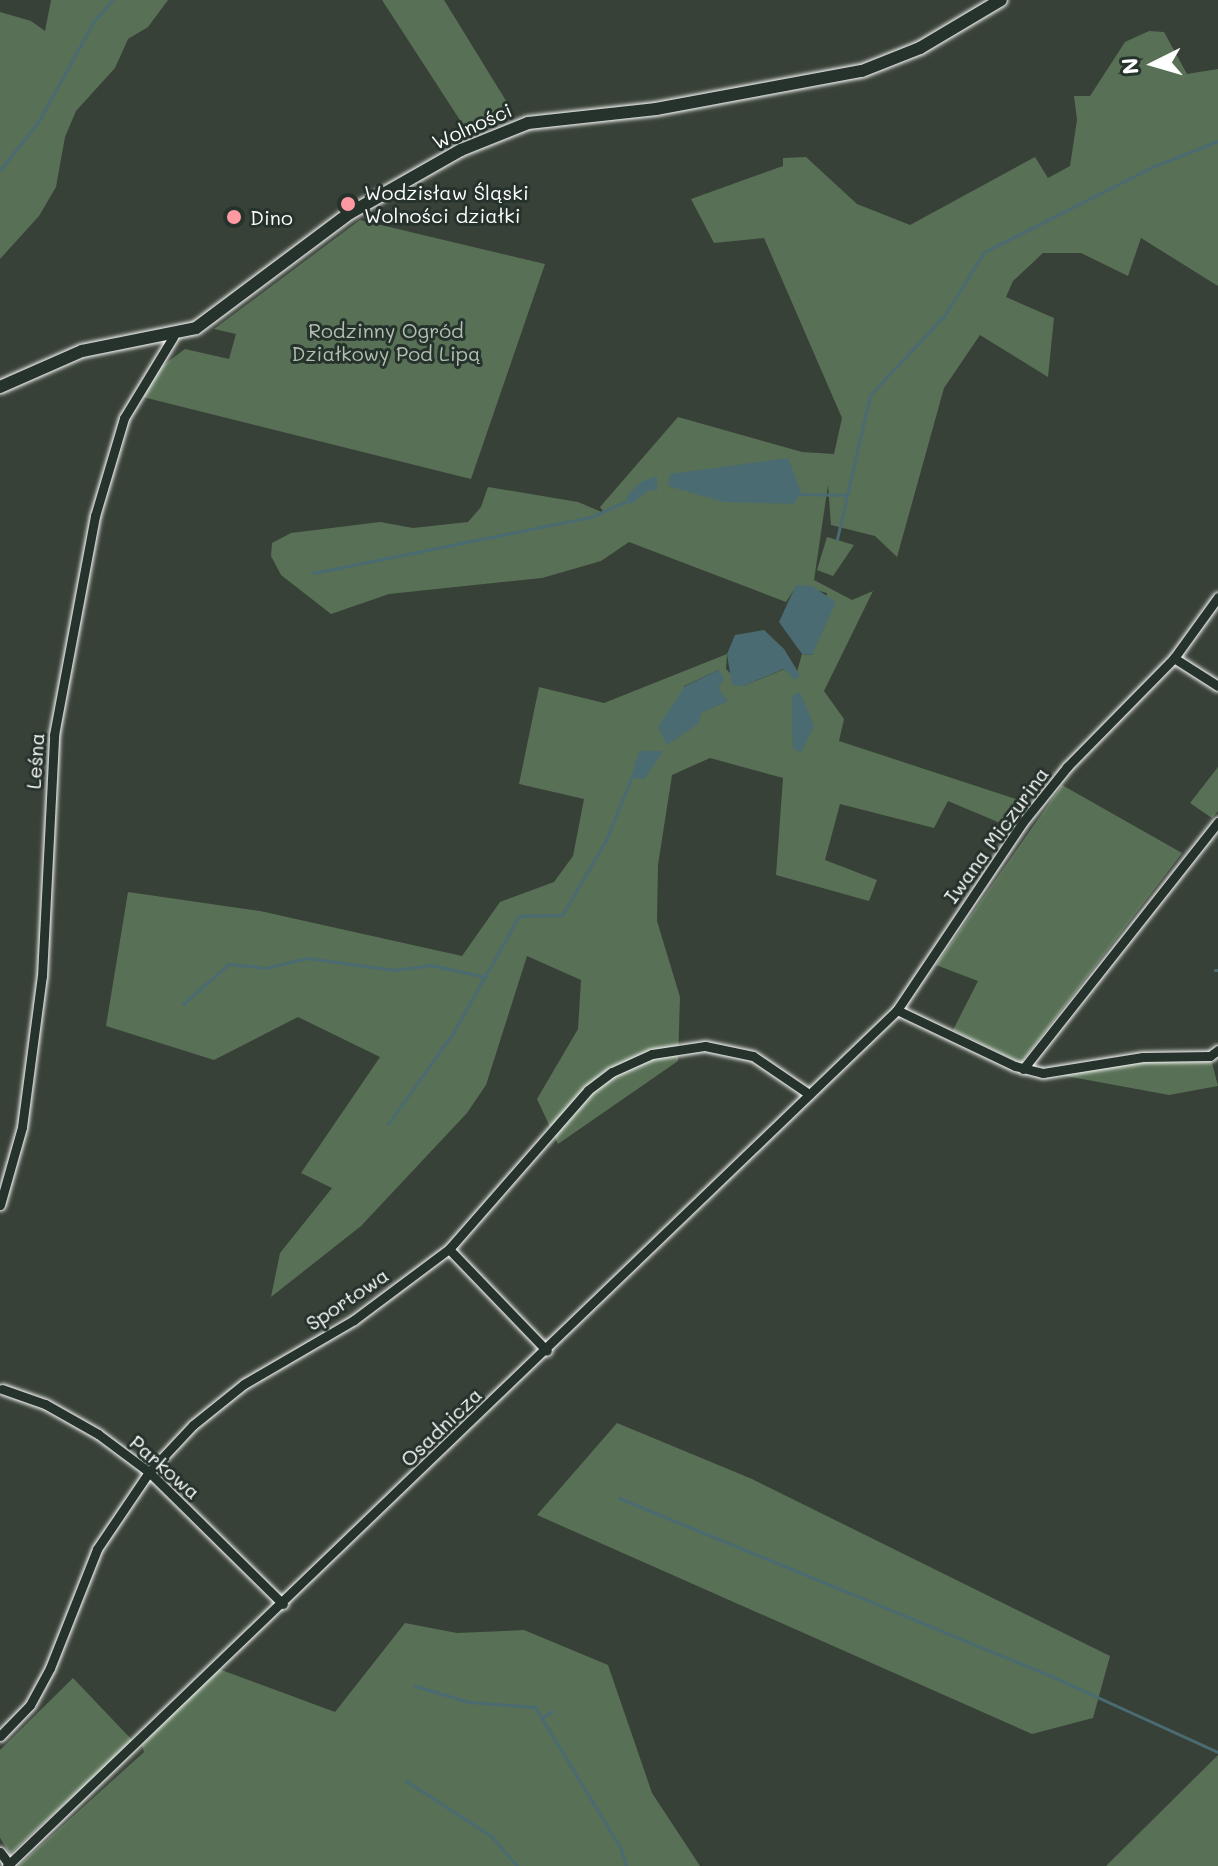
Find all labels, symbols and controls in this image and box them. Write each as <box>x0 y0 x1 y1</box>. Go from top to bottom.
north arrow <box>1114 24 1194 104</box>
text: N <box>1114 57 1145 76</box>
street label: Wolności <box>428 98 516 154</box>
place label: Wodzisław Śląski Wolności działki <box>364 180 529 227</box>
marker: Wodzisław Śląski Wolności działki <box>339 195 357 213</box>
place label: Dino <box>250 205 293 229</box>
marker: Dino <box>225 208 243 226</box>
park label: Rodzinny Ogród Działkowy Pod Lipą <box>291 318 481 365</box>
street label: Leśna <box>21 732 49 790</box>
street label: Iwana Miczurina <box>939 762 1053 908</box>
street label: Sportowa <box>301 1263 393 1335</box>
street label: Osadnicza <box>396 1383 486 1471</box>
street label: Parkowa <box>125 1430 205 1504</box>

